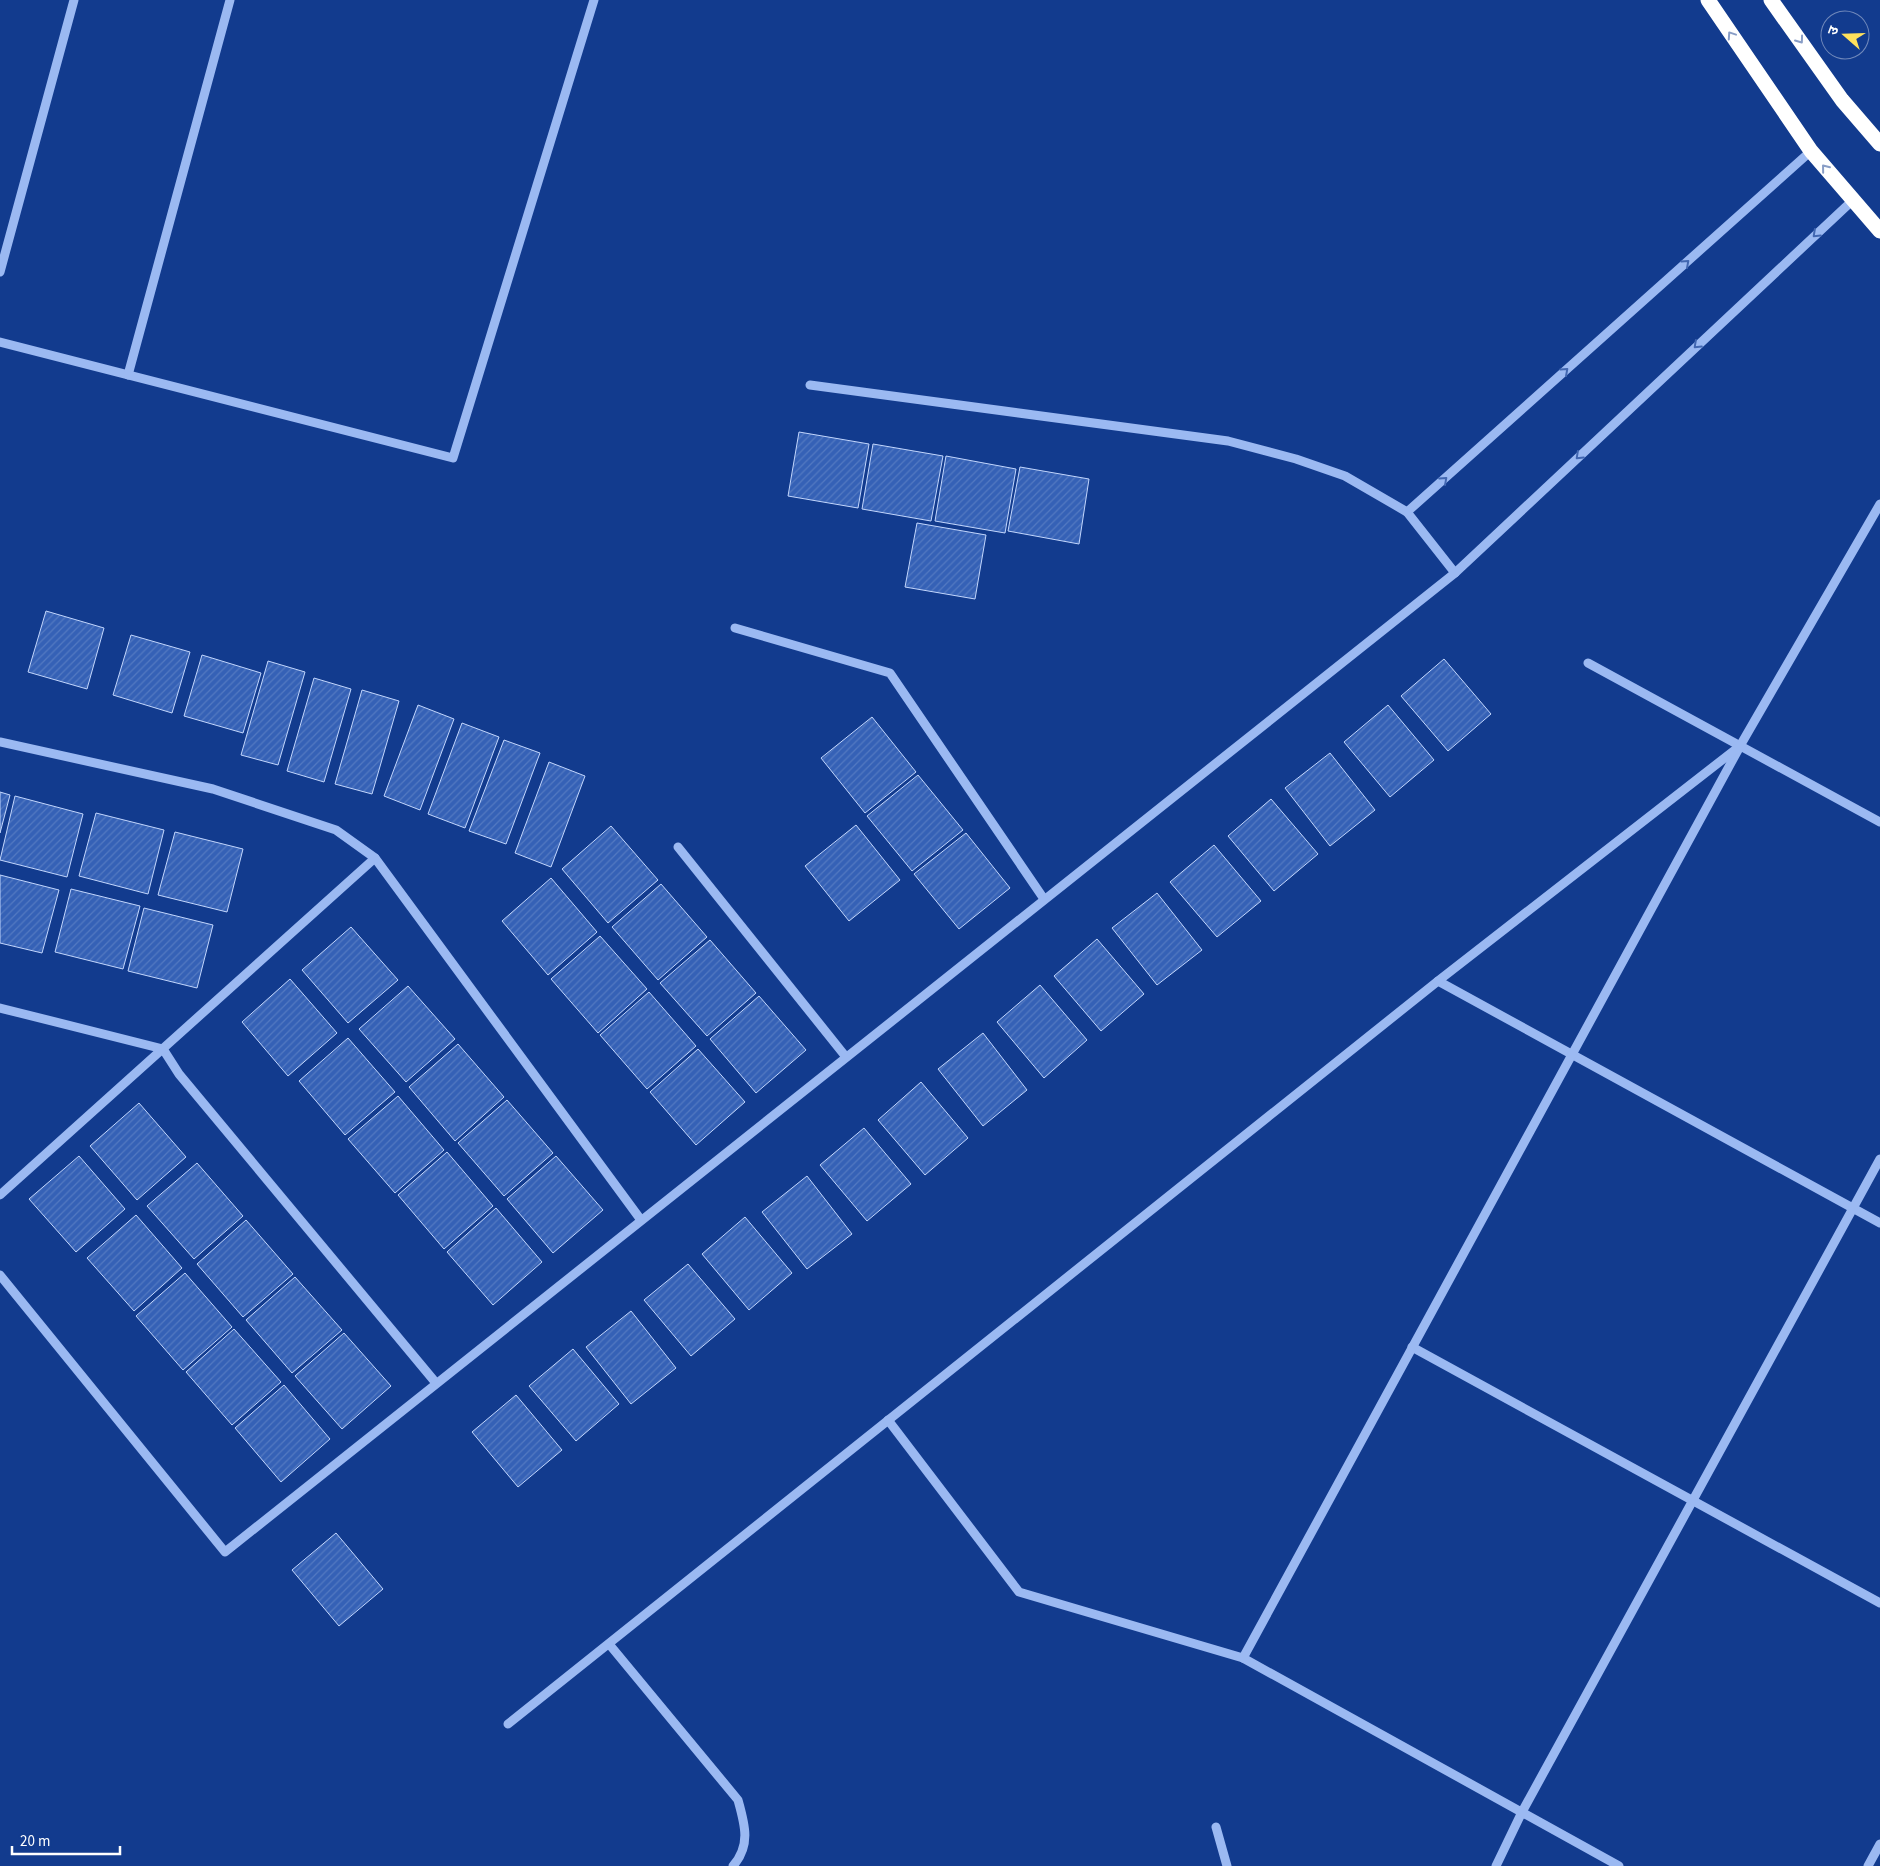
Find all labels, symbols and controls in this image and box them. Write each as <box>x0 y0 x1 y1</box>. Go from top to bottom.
north arrow <box>1820 10 1870 60</box>
text: उ <box>1823 23 1845 38</box>
one-way arrow <box>1728 32 1738 41</box>
one-way arrow <box>1794 34 1802 43</box>
one-way arrow <box>1822 165 1831 174</box>
one-way arrow <box>1813 228 1822 237</box>
one-way arrow <box>1680 260 1689 269</box>
one-way arrow <box>1694 339 1703 348</box>
one-way arrow <box>1559 368 1568 377</box>
one-way arrow <box>1576 450 1585 459</box>
one-way arrow <box>1438 476 1447 485</box>
scale bar <box>12 1824 120 1856</box>
text: 20 m <box>20 1831 50 1852</box>

